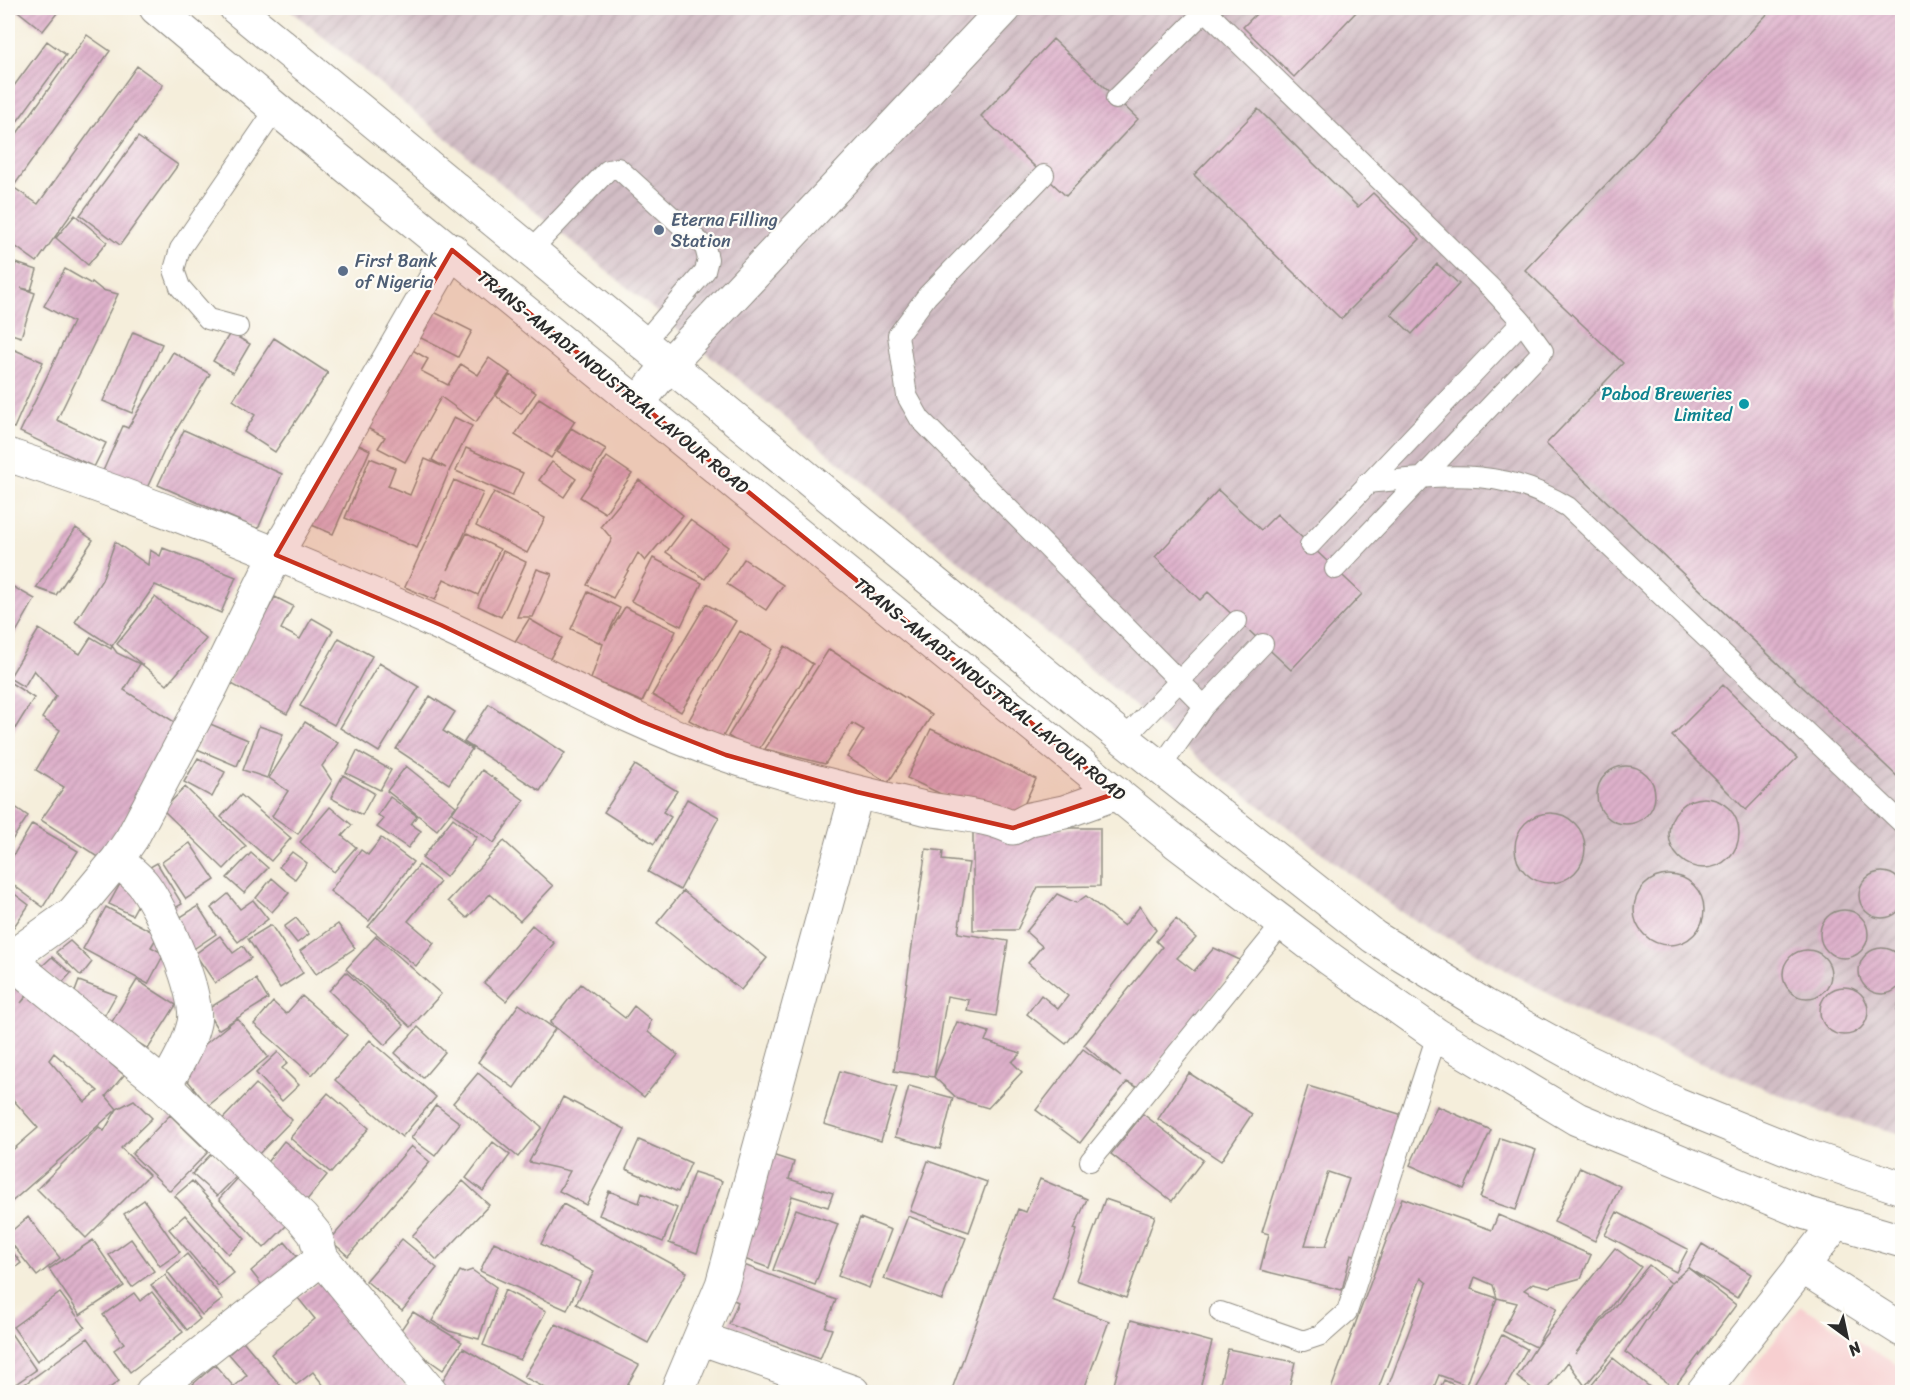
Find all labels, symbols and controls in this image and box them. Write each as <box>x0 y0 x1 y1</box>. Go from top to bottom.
place label: Eterna Filling Station <box>671 204 778 257</box>
marker: Eterna Filling Station <box>652 223 666 237</box>
place label: First Bank of Nigeria <box>355 245 438 298</box>
street label: TRANS-AMADI INDUSTRIAL LAYOUR ROAD <box>470 262 757 503</box>
marker: First Bank of Nigeria <box>336 264 350 278</box>
place label: Pabod Breweries Limited <box>1601 378 1734 431</box>
marker: Pabod Breweries Limited <box>1737 397 1751 411</box>
street label: TRANS-AMADI INDUSTRIAL LAYOUR ROAD <box>847 569 1134 810</box>
north arrow <box>1817 1307 1877 1367</box>
text: N <box>1842 1333 1868 1365</box>

